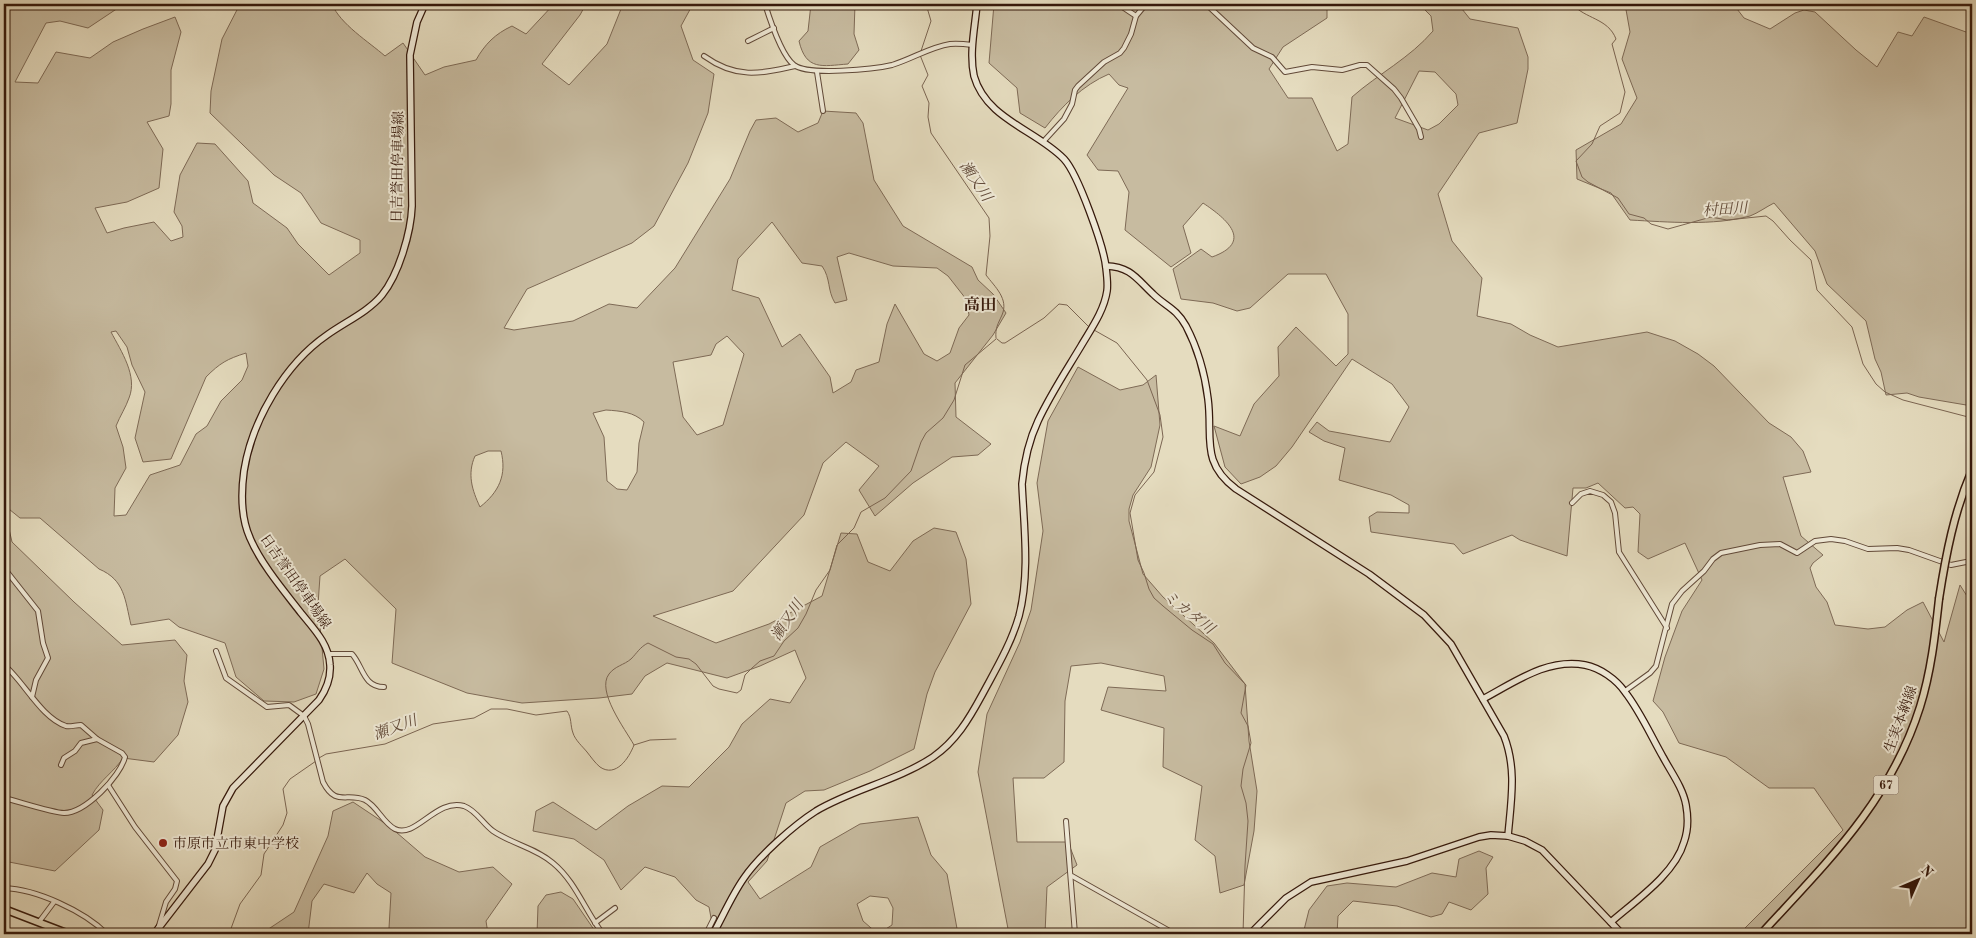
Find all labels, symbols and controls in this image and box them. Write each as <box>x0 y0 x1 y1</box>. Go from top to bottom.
street label: 日吉誉田停車場線 <box>389 111 406 223</box>
water label: 瀬又川 <box>956 158 996 206</box>
water label: 村田川 <box>1702 199 1750 220</box>
district label: 高田 <box>964 296 996 314</box>
street label: 日吉誉田停車場線 <box>257 531 334 631</box>
water label: ミカダ川 <box>1160 587 1219 639</box>
water label: 瀬又川 <box>768 595 808 644</box>
street label: 生実本納線 <box>1881 684 1919 755</box>
water label: 瀬又川 <box>371 711 421 743</box>
road number: 67 <box>1874 776 1898 794</box>
place label: 市原市立市東中学校 <box>173 836 299 851</box>
marker: 市原市立市東中学校 <box>157 837 169 849</box>
north arrow <box>1894 856 1944 906</box>
text: N <box>1918 863 1935 880</box>

